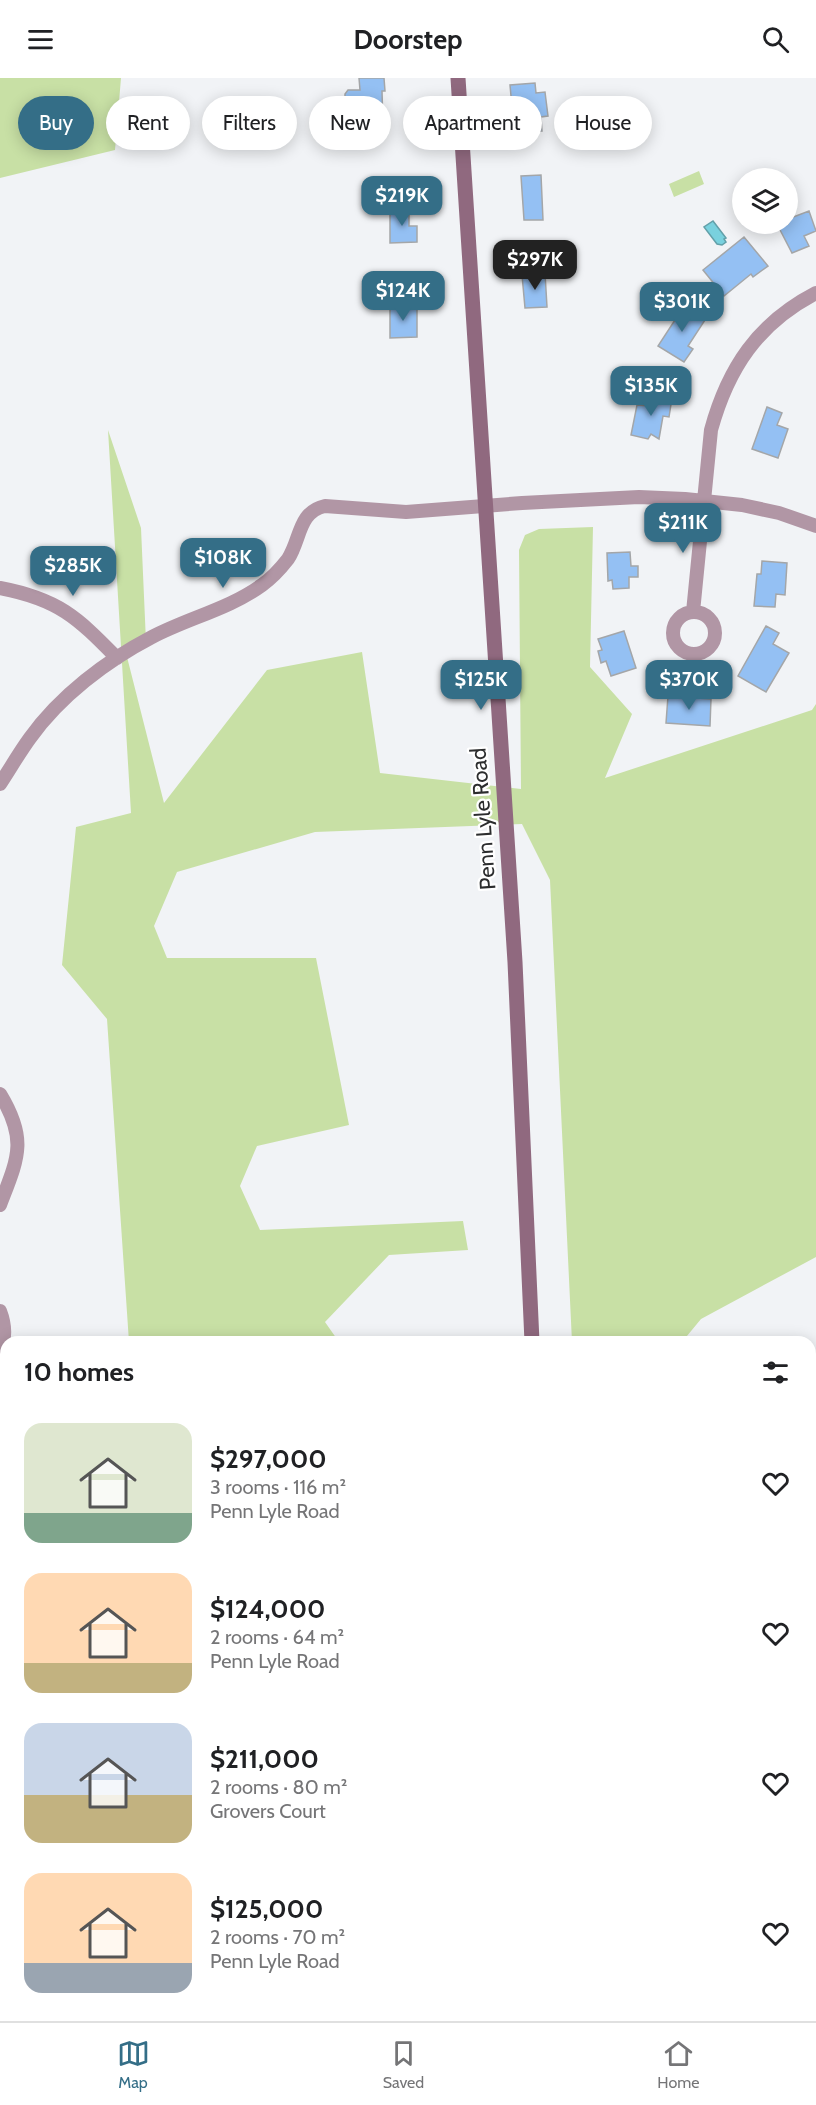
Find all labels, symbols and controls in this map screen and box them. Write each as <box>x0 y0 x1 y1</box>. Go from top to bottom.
icon: menu <box>24 23 57 56</box>
text: Doorstep <box>353 23 463 56</box>
icon: search <box>759 23 792 56</box>
chip: Buy <box>18 96 94 150</box>
chip: Rent <box>106 96 190 150</box>
chip: Filters <box>202 96 297 150</box>
chip: New <box>309 96 391 150</box>
chip: Apartment <box>403 96 542 150</box>
chip: House <box>554 96 652 150</box>
map controls <box>732 168 798 234</box>
button: layers <box>732 168 798 234</box>
pin: $219K <box>360 176 444 227</box>
text: $219K <box>375 183 429 207</box>
pin: $297K <box>493 240 577 291</box>
text: $297K <box>507 247 563 271</box>
pin: $124K <box>361 271 445 322</box>
text: $124K <box>376 278 430 302</box>
pin: $301K <box>640 282 724 333</box>
text: $301K <box>654 289 710 313</box>
pin: $135K <box>609 366 693 417</box>
text: $135K <box>624 373 678 397</box>
pin: $211K <box>641 503 725 554</box>
text: $211K <box>658 510 708 534</box>
pin: $108K <box>181 538 265 589</box>
text: $108K <box>194 545 252 569</box>
pin: $285K <box>31 546 115 597</box>
text: $285K <box>44 553 102 577</box>
pin: $125K <box>439 660 523 711</box>
pin: $370K <box>647 660 731 711</box>
text: $125K <box>455 667 507 691</box>
text: $370K <box>659 667 719 691</box>
street label: Penn Lyle Road <box>465 747 501 891</box>
text: 10 homes <box>24 1356 134 1388</box>
icon: filters <box>759 1356 792 1389</box>
text: $297,000 <box>210 1443 327 1475</box>
icon: home <box>72 1447 144 1519</box>
icon: heart <box>759 1467 792 1500</box>
text: 3 rooms · 116 m² <box>210 1475 346 1499</box>
text: Penn Lyle Road <box>210 1499 340 1523</box>
text: $124,000 <box>210 1593 325 1625</box>
icon: home <box>72 1597 144 1669</box>
icon: heart <box>759 1617 792 1650</box>
text: 2 rooms · 64 m² <box>210 1625 344 1649</box>
text: Penn Lyle Road <box>210 1649 340 1673</box>
text: $211,000 <box>210 1743 319 1775</box>
icon: home <box>72 1747 144 1819</box>
icon: heart <box>759 1767 792 1800</box>
text: 2 rooms · 80 m² <box>210 1775 347 1799</box>
text: Grovers Court <box>210 1799 326 1823</box>
text: $125,000 <box>210 1893 323 1925</box>
icon: home <box>72 1897 144 1969</box>
icon: heart <box>759 1917 792 1950</box>
text: 2 rooms · 70 m² <box>210 1925 345 1949</box>
text: Penn Lyle Road <box>210 1949 340 1973</box>
tab: Map <box>117 2037 150 2092</box>
tab: Saved <box>383 2037 424 2092</box>
tab: Home <box>657 2037 699 2092</box>

